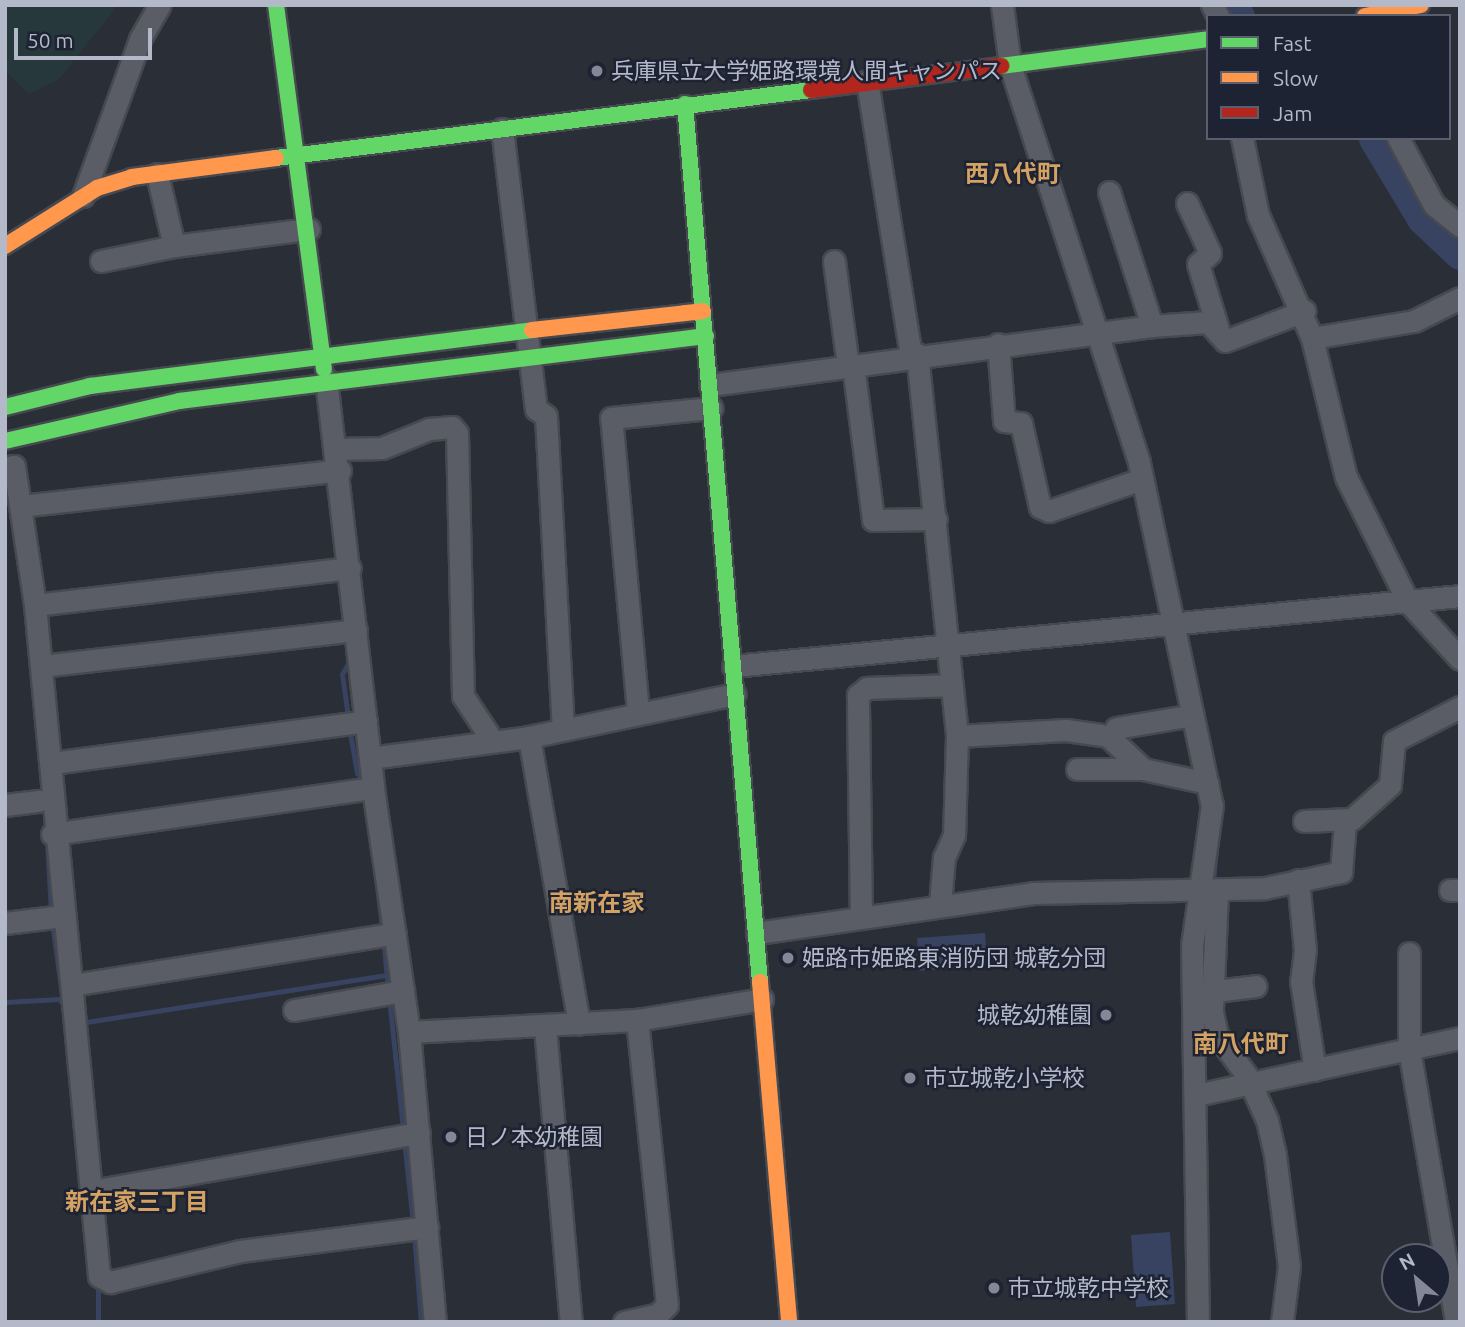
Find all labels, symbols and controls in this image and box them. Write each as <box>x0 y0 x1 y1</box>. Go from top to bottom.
scale bar <box>18 14 156 58</box>
legend <box>1206 14 1451 140</box>
text: 50 m <box>27 28 74 52</box>
text: Fast <box>1273 31 1311 55</box>
place label: 兵庫県立大学姫路環境人間キャンパス <box>611 57 1002 85</box>
marker: 兵庫県立大学姫路環境人間キャンパス <box>589 63 605 79</box>
text: Slow <box>1273 66 1318 90</box>
text: Jam <box>1273 101 1312 125</box>
district label: 西八代町 <box>965 160 1061 188</box>
district label: 南新在家 <box>549 889 645 917</box>
place label: 姫路市姫路東消防団 城乾分団 <box>802 944 1106 972</box>
marker: 姫路市姫路東消防団 城乾分団 <box>780 950 796 966</box>
place label: 城乾幼稚園 <box>977 1001 1092 1029</box>
marker: 城乾幼稚園 <box>1098 1007 1114 1023</box>
district label: 南八代町 <box>1193 1030 1289 1058</box>
place label: 市立城乾小学校 <box>924 1064 1085 1092</box>
marker: 市立城乾小学校 <box>902 1070 918 1086</box>
place label: 日ノ本幼稚園 <box>465 1123 603 1151</box>
marker: 日ノ本幼稚園 <box>443 1129 459 1145</box>
district label: 新在家三丁目 <box>65 1188 209 1216</box>
north arrow <box>1381 1243 1451 1313</box>
text: N <box>1395 1248 1418 1274</box>
place label: 市立城乾中学校 <box>1008 1274 1169 1302</box>
marker: 市立城乾中学校 <box>986 1280 1002 1296</box>

